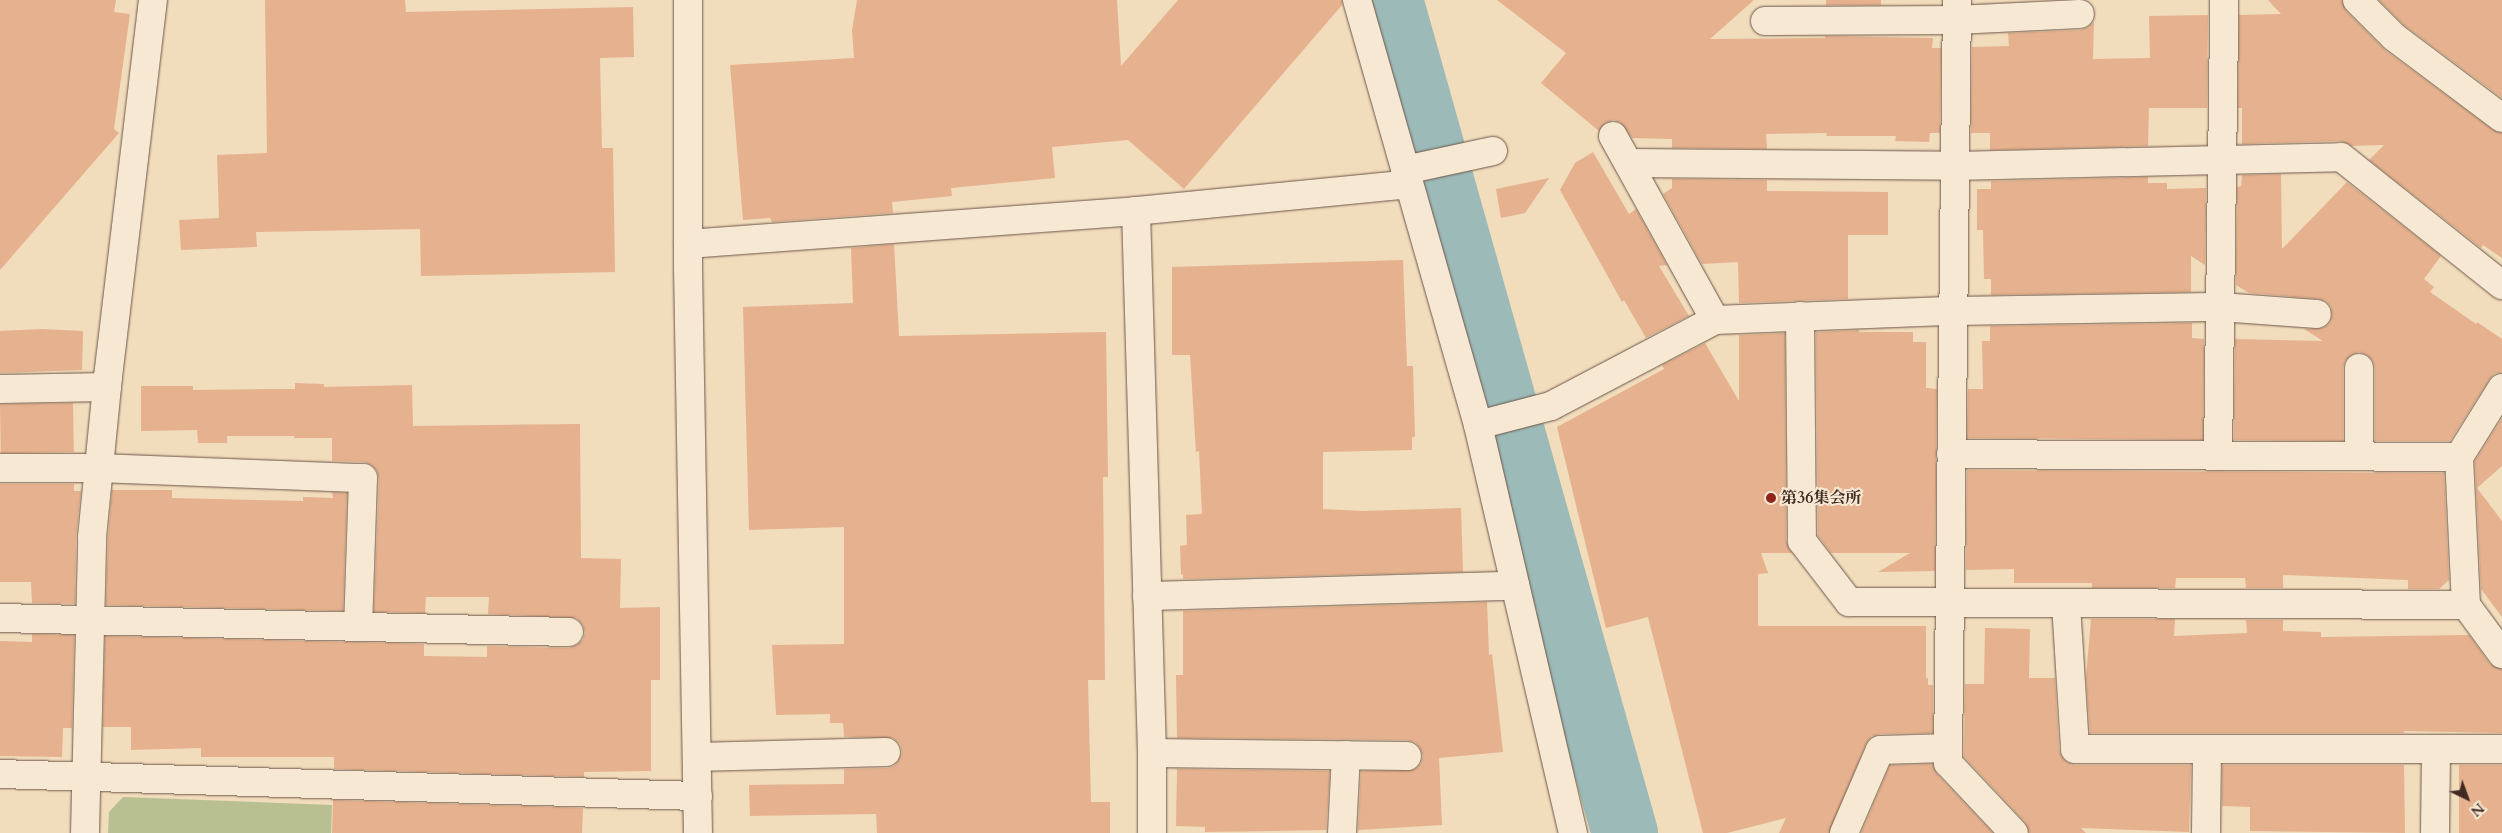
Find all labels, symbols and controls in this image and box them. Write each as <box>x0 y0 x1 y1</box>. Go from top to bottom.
place label: 第36集会所 <box>1781 488 1861 508</box>
marker: 第36集会所 <box>1765 492 1777 504</box>
north arrow <box>2442 773 2492 823</box>
text: N <box>2466 798 2488 821</box>

